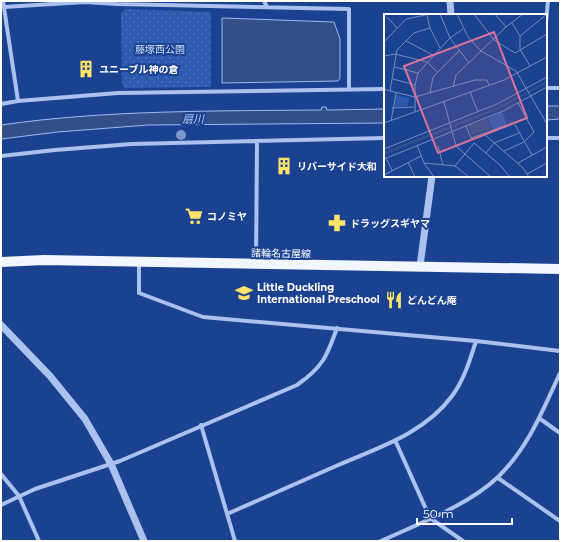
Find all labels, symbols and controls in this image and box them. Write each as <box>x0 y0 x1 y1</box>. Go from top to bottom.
inset map <box>384 14 547 177</box>
park label: 藤塚西公園 <box>135 43 185 56</box>
building icon: ユニーブル神の倉 <box>76 59 96 79</box>
place label: ユニーブル神の倉 <box>99 63 178 76</box>
water label: 扇川 <box>182 112 205 126</box>
building icon: リバーサイド大和 <box>274 156 294 176</box>
place label: リバーサイド大和 <box>297 160 377 173</box>
supermarket icon: コノミヤ <box>184 206 204 226</box>
place label: コノミヤ <box>207 210 247 223</box>
pharmacy icon: ドラッグスギヤマ <box>327 213 347 233</box>
place label: ドラッグスギヤマ <box>350 217 430 230</box>
street label: 諸輪名古屋線 <box>251 246 311 261</box>
place label: Little Duckling International Preschool <box>257 281 380 306</box>
school or university icon: Little Duckling International Preschool <box>234 283 254 303</box>
restaurant icon: どんどん庵 <box>384 290 404 310</box>
place label: どんどん庵 <box>407 294 457 307</box>
scale bar <box>417 500 512 526</box>
text: 50 m <box>423 506 454 521</box>

